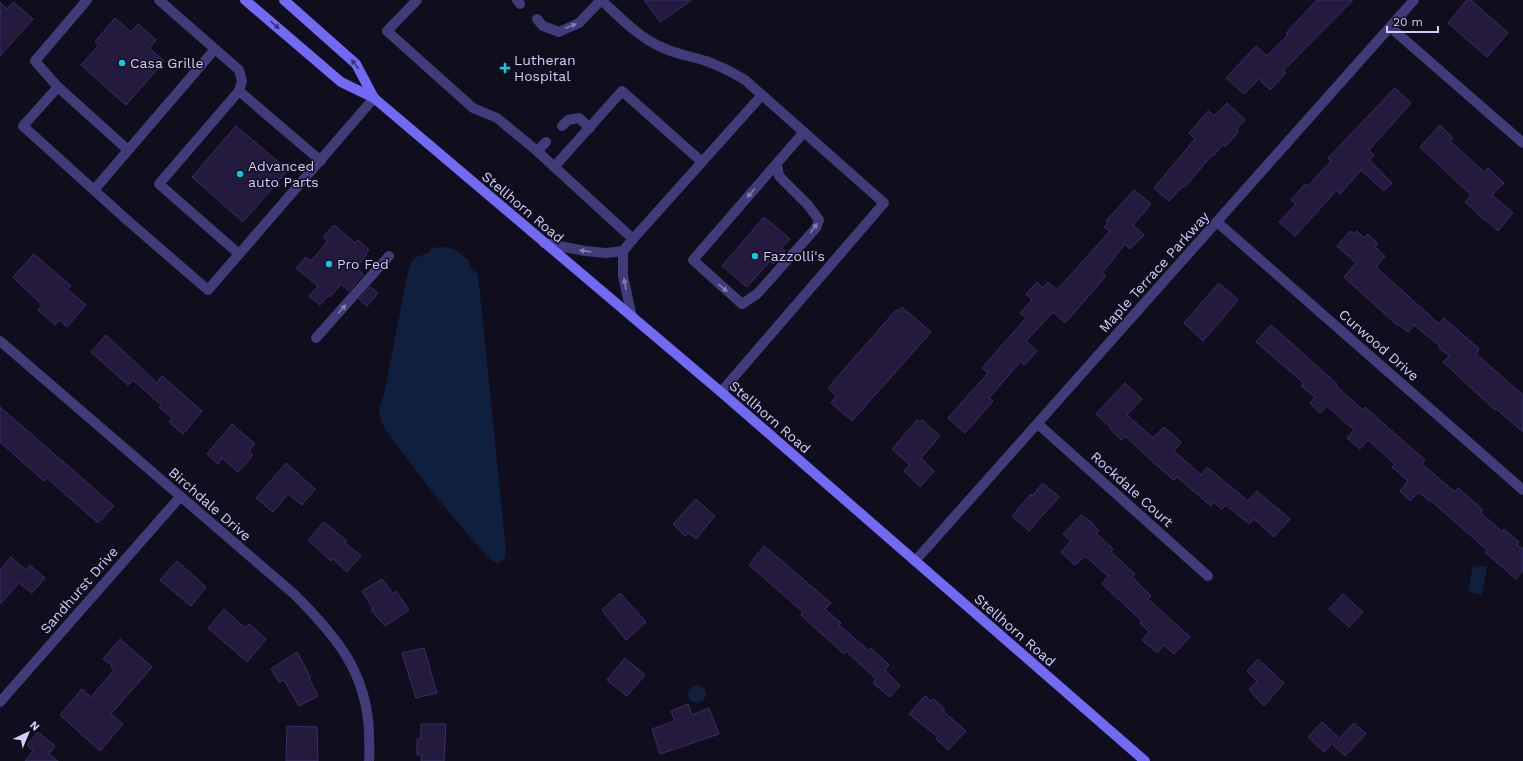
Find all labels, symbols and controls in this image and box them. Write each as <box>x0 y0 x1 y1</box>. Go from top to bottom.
scale bar <box>1387 8 1438 34</box>
text: 20 m <box>1393 15 1423 29</box>
one-way arrow <box>269 21 280 30</box>
one-way arrow <box>565 23 577 29</box>
place label: Lutheran Hospital <box>514 52 576 84</box>
place label: Casa Grille <box>130 55 204 71</box>
marker: Casa Grille <box>117 58 127 68</box>
one-way arrow <box>350 59 359 70</box>
marker: Lutheran Hospital <box>499 62 511 74</box>
place label: Advanced auto Parts <box>248 158 319 190</box>
street label: Stellhorn Road <box>479 168 567 246</box>
marker: Advanced auto Parts <box>235 169 245 179</box>
one-way arrow <box>747 188 756 198</box>
street label: Maple Terrace Parkway <box>1096 208 1213 336</box>
one-way arrow <box>810 223 818 233</box>
one-way arrow <box>579 248 591 254</box>
place label: Fazzolli's <box>763 248 825 264</box>
marker: Fazzolli's <box>750 251 760 261</box>
place label: Pro Fed <box>337 256 389 272</box>
marker: Pro Fed <box>324 259 334 269</box>
one-way arrow <box>621 278 627 290</box>
one-way arrow <box>719 283 728 292</box>
one-way arrow <box>337 304 347 314</box>
street label: Curwood Drive <box>1336 306 1422 384</box>
street label: Stellhorn Road <box>726 378 814 456</box>
street label: Rockdale Court <box>1088 448 1176 530</box>
street label: Birchdale Drive <box>166 464 254 544</box>
street label: Sandhurst Drive <box>37 543 121 637</box>
street label: Stellhorn Road <box>971 591 1059 669</box>
north arrow <box>8 713 48 753</box>
text: N <box>27 719 42 734</box>

